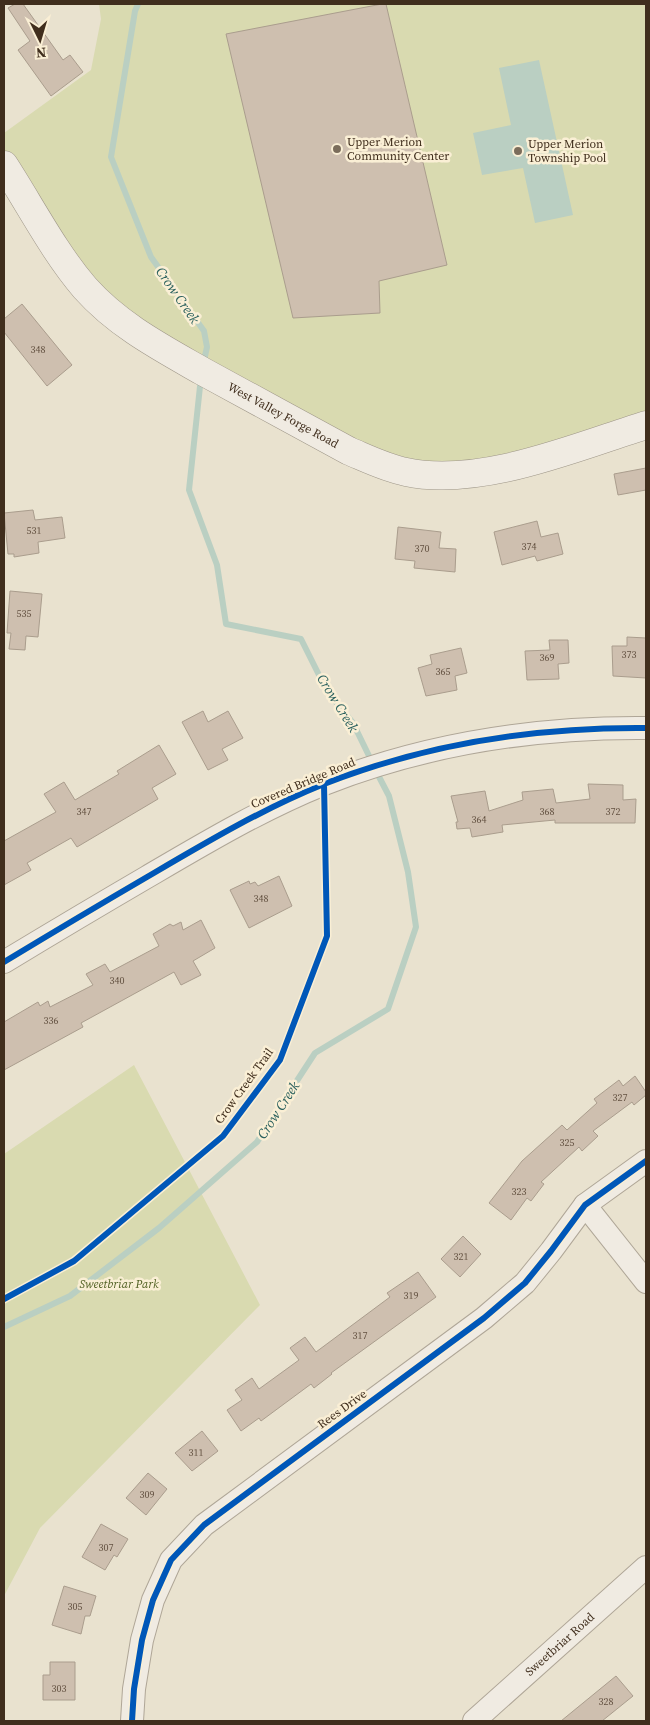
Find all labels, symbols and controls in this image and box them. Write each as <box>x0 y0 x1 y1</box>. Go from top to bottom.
north arrow <box>15 15 65 65</box>
text: N <box>35 43 47 63</box>
place label: Upper Merion Community Center <box>347 134 449 164</box>
place label: Upper Merion Township Pool <box>528 136 607 166</box>
marker: Upper Merion Community Center <box>331 143 343 155</box>
marker: Upper Merion Township Pool <box>512 145 524 157</box>
water label: Crow Creek <box>151 263 205 328</box>
house number: 348 <box>31 343 46 356</box>
street label: West Valley Forge Road <box>225 379 342 452</box>
house number: 531 <box>27 524 42 537</box>
house number: 374 <box>522 540 537 553</box>
house number: 370 <box>415 542 430 555</box>
house number: 535 <box>17 607 32 620</box>
house number: 373 <box>622 648 637 661</box>
house number: 369 <box>540 651 555 664</box>
house number: 365 <box>436 665 451 678</box>
water label: Crow Creek <box>312 670 364 736</box>
street label: Covered Bridge Road <box>248 754 358 812</box>
house number: 347 <box>77 805 92 818</box>
house number: 368 <box>540 805 555 818</box>
house number: 372 <box>606 805 621 818</box>
house number: 364 <box>472 813 487 826</box>
house number: 348 <box>254 892 269 905</box>
house number: 340 <box>110 974 125 987</box>
house number: 336 <box>44 1014 59 1027</box>
street label: Crow Creek Trail <box>211 1045 277 1127</box>
water label: Crow Creek <box>252 1077 304 1143</box>
house number: 327 <box>613 1091 628 1104</box>
house number: 325 <box>560 1136 575 1149</box>
house number: 323 <box>512 1185 527 1198</box>
house number: 321 <box>454 1250 469 1263</box>
park label: Sweetbriar Park <box>79 1276 159 1292</box>
house number: 319 <box>404 1289 419 1302</box>
house number: 317 <box>353 1329 368 1342</box>
street label: Rees Drive <box>314 1386 370 1432</box>
house number: 311 <box>189 1446 204 1459</box>
house number: 309 <box>140 1488 155 1501</box>
house number: 307 <box>99 1541 114 1554</box>
house number: 305 <box>68 1600 83 1613</box>
street label: Sweetbriar Road <box>522 1609 598 1680</box>
house number: 303 <box>52 1682 67 1695</box>
house number: 328 <box>599 1695 614 1708</box>

